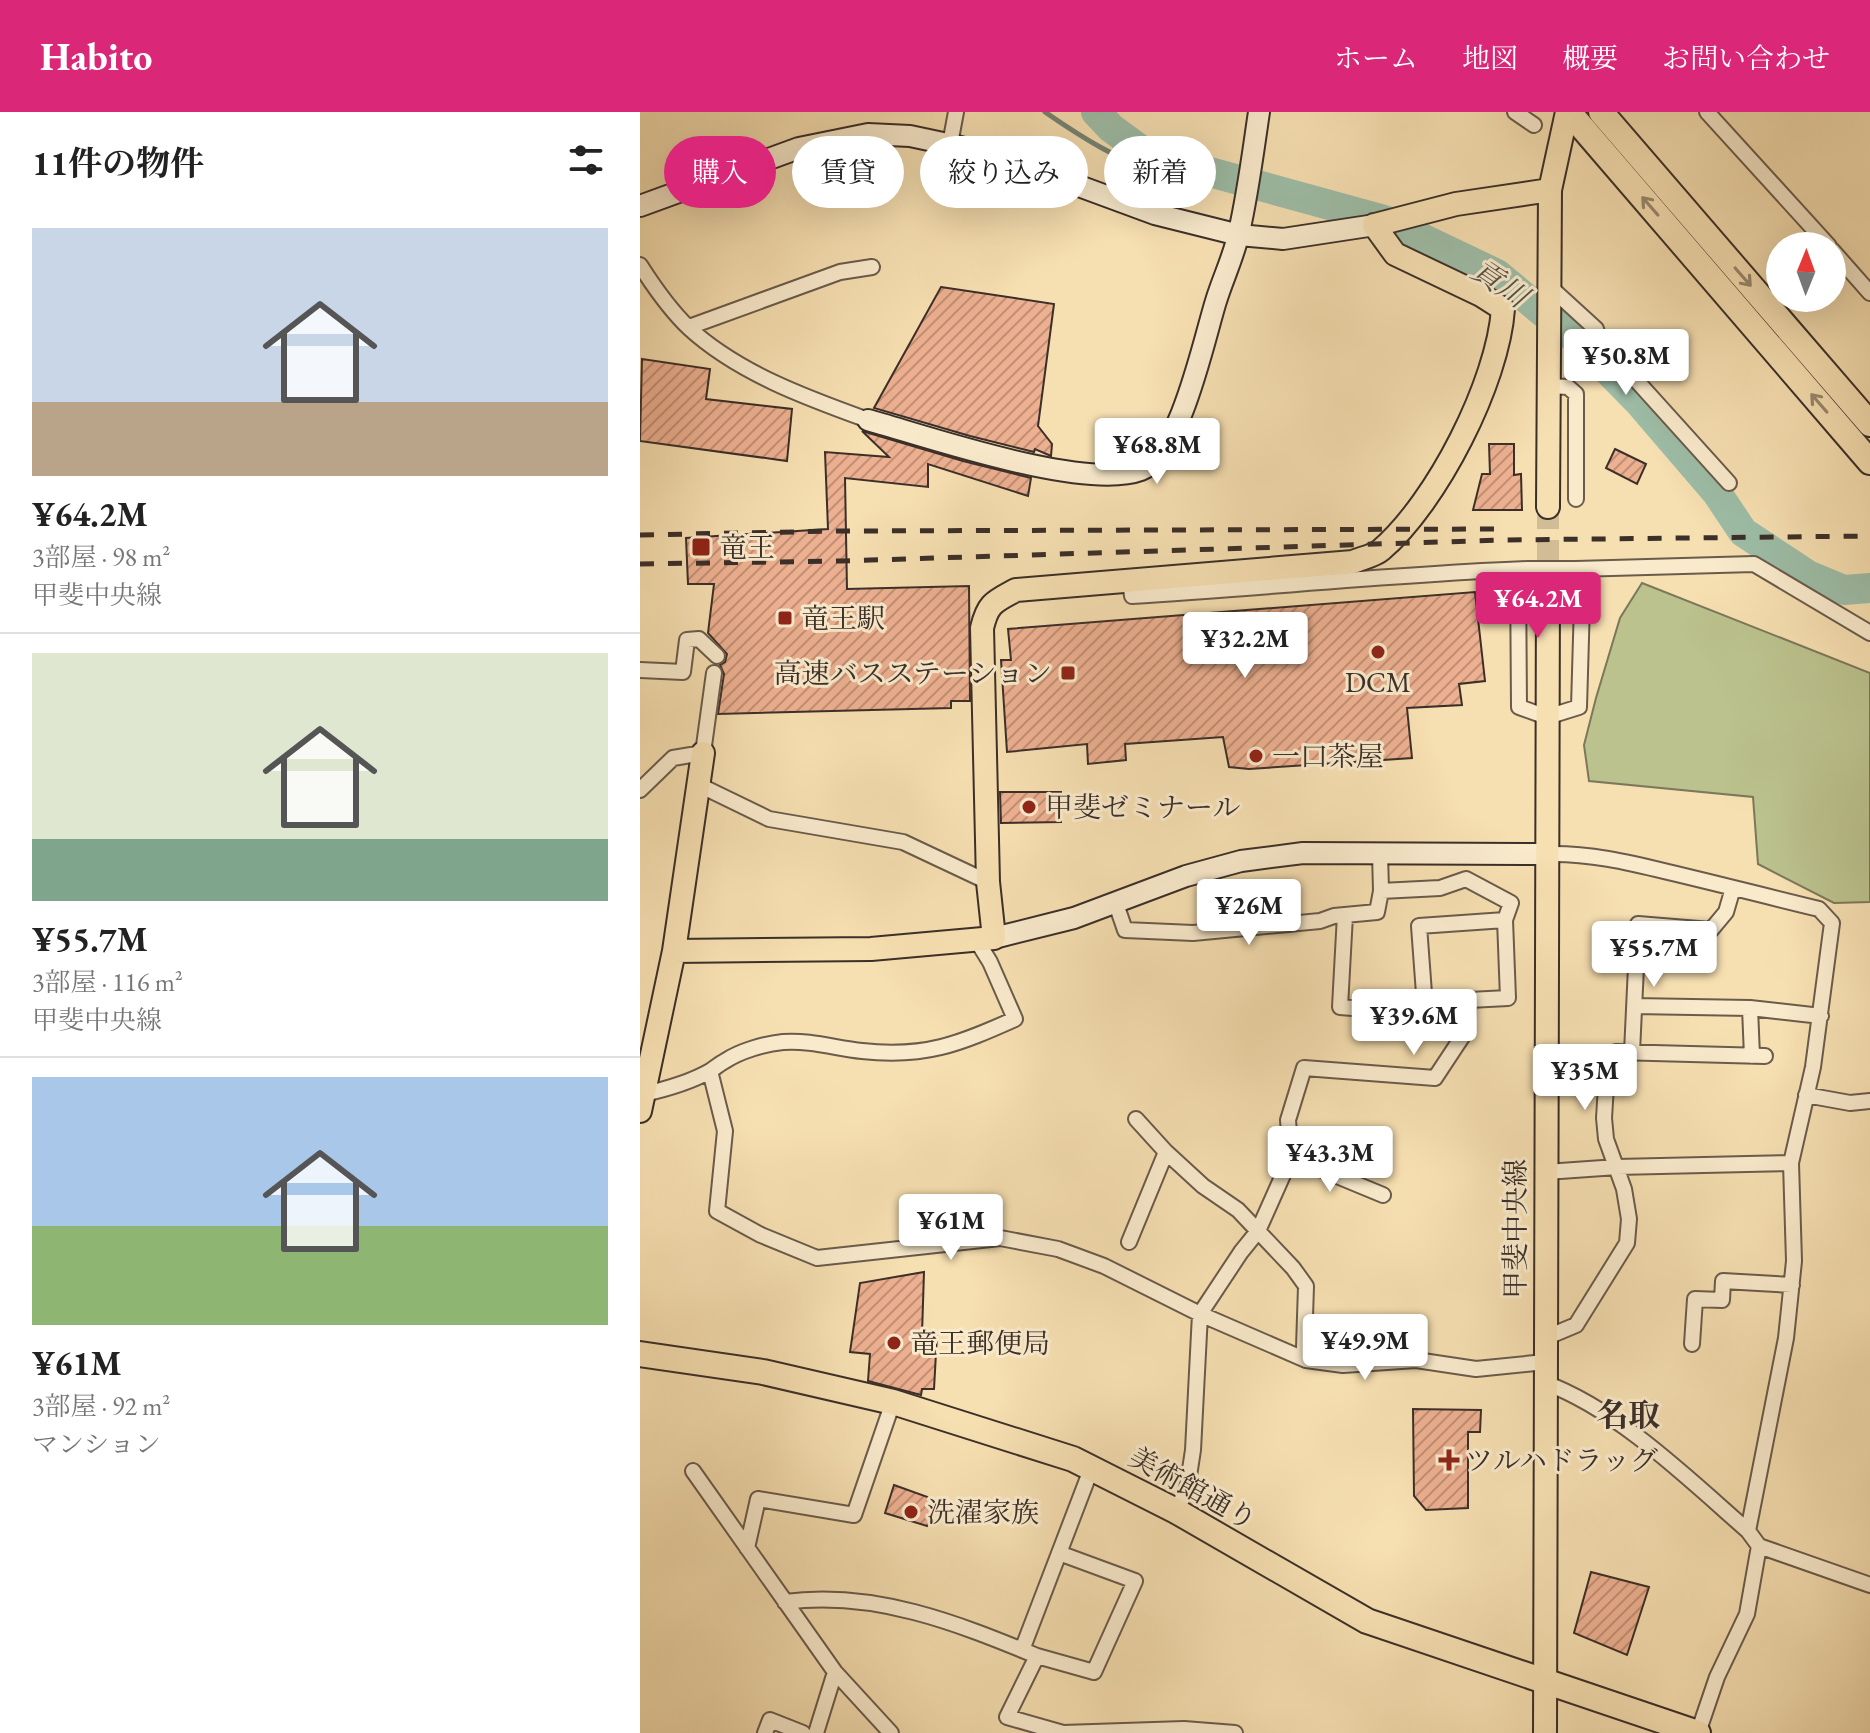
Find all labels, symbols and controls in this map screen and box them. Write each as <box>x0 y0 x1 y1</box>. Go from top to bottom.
text: Habito <box>40 32 152 81</box>
text: ホーム <box>1334 40 1418 76</box>
text: 地図 <box>1462 40 1518 76</box>
text: 概要 <box>1562 40 1618 76</box>
text: お問い合わせ <box>1662 40 1830 76</box>
chip: 購入 <box>664 136 776 208</box>
chip: 賃貸 <box>792 136 904 208</box>
chip: 絞り込み <box>920 136 1088 208</box>
chip: 新着 <box>1104 136 1216 208</box>
icon: filters <box>564 138 608 182</box>
text: 11件の物件 <box>32 141 204 185</box>
one-way arrow <box>1641 196 1659 217</box>
north arrow <box>1766 232 1846 312</box>
map controls <box>1766 232 1846 312</box>
water label: 貢川 <box>1464 250 1538 318</box>
one-way arrow <box>1734 266 1752 287</box>
icon: home <box>248 280 392 424</box>
pin: ¥50.8M <box>1561 329 1691 397</box>
text: ¥50.8M <box>1582 338 1670 372</box>
one-way arrow <box>1810 394 1828 414</box>
pin: ¥68.8M <box>1092 418 1222 486</box>
text: ¥68.8M <box>1113 427 1201 461</box>
text: ¥64.2M <box>32 492 148 536</box>
place label: 竜王 <box>719 529 775 565</box>
marker: 竜王 <box>690 536 712 558</box>
text: 3部屋 · 98 m² <box>32 540 170 574</box>
pin: ¥64.2M <box>1473 572 1603 640</box>
text: 甲斐中央線 <box>32 578 162 612</box>
text: ¥64.2M <box>1494 581 1582 615</box>
place label: 竜王駅 <box>801 600 885 636</box>
marker: 竜王駅 <box>776 609 794 627</box>
pin: ¥32.2M <box>1180 612 1310 680</box>
text: ¥32.2M <box>1201 621 1289 655</box>
marker: DCM <box>1369 643 1387 661</box>
place label: 高速バスステーション <box>774 655 1052 691</box>
marker: 高速バスステーション <box>1059 664 1077 682</box>
place label: DCM <box>1345 664 1411 700</box>
icon: home <box>248 705 392 849</box>
place label: 一口茶屋 <box>1272 738 1384 774</box>
marker: 一口茶屋 <box>1247 747 1265 765</box>
place label: 甲斐ゼミナール <box>1045 789 1240 825</box>
marker: 甲斐ゼミナール <box>1020 798 1038 816</box>
pin: ¥26M <box>1202 879 1296 947</box>
text: ¥26M <box>1215 888 1283 922</box>
text: ¥55.7M <box>32 917 148 961</box>
pin: ¥55.7M <box>1589 921 1719 989</box>
text: ¥55.7M <box>1610 930 1698 964</box>
text: 3部屋 · 116 m² <box>32 965 183 999</box>
pin: ¥39.6M <box>1349 989 1479 1057</box>
text: ¥39.6M <box>1370 998 1458 1032</box>
text: 甲斐中央線 <box>32 1003 162 1037</box>
pin: ¥35M <box>1538 1044 1632 1112</box>
text: ¥35M <box>1551 1053 1619 1087</box>
pin: ¥43.3M <box>1265 1126 1395 1194</box>
icon: home <box>248 1129 392 1273</box>
text: ¥43.3M <box>1286 1135 1374 1169</box>
street label: 甲斐中央線 <box>1497 1159 1533 1299</box>
pin: ¥61M <box>904 1194 998 1262</box>
text: ¥61M <box>917 1203 985 1237</box>
pin: ¥49.9M <box>1300 1314 1430 1382</box>
text: ¥49.9M <box>1321 1323 1409 1357</box>
place label: 竜王郵便局 <box>910 1325 1050 1361</box>
marker: 竜王郵便局 <box>885 1334 903 1352</box>
text: ¥61M <box>32 1341 121 1385</box>
text: 3部屋 · 92 m² <box>32 1389 170 1423</box>
district label: 名取 <box>1596 1394 1660 1436</box>
text: マンション <box>32 1427 161 1461</box>
street label: 美術館通り <box>1123 1438 1263 1538</box>
place label: ツルハドラッグ <box>1465 1442 1658 1478</box>
marker: ツルハドラッグ <box>1440 1451 1458 1469</box>
place label: 洗濯家族 <box>927 1494 1039 1530</box>
marker: 洗濯家族 <box>902 1503 920 1521</box>

